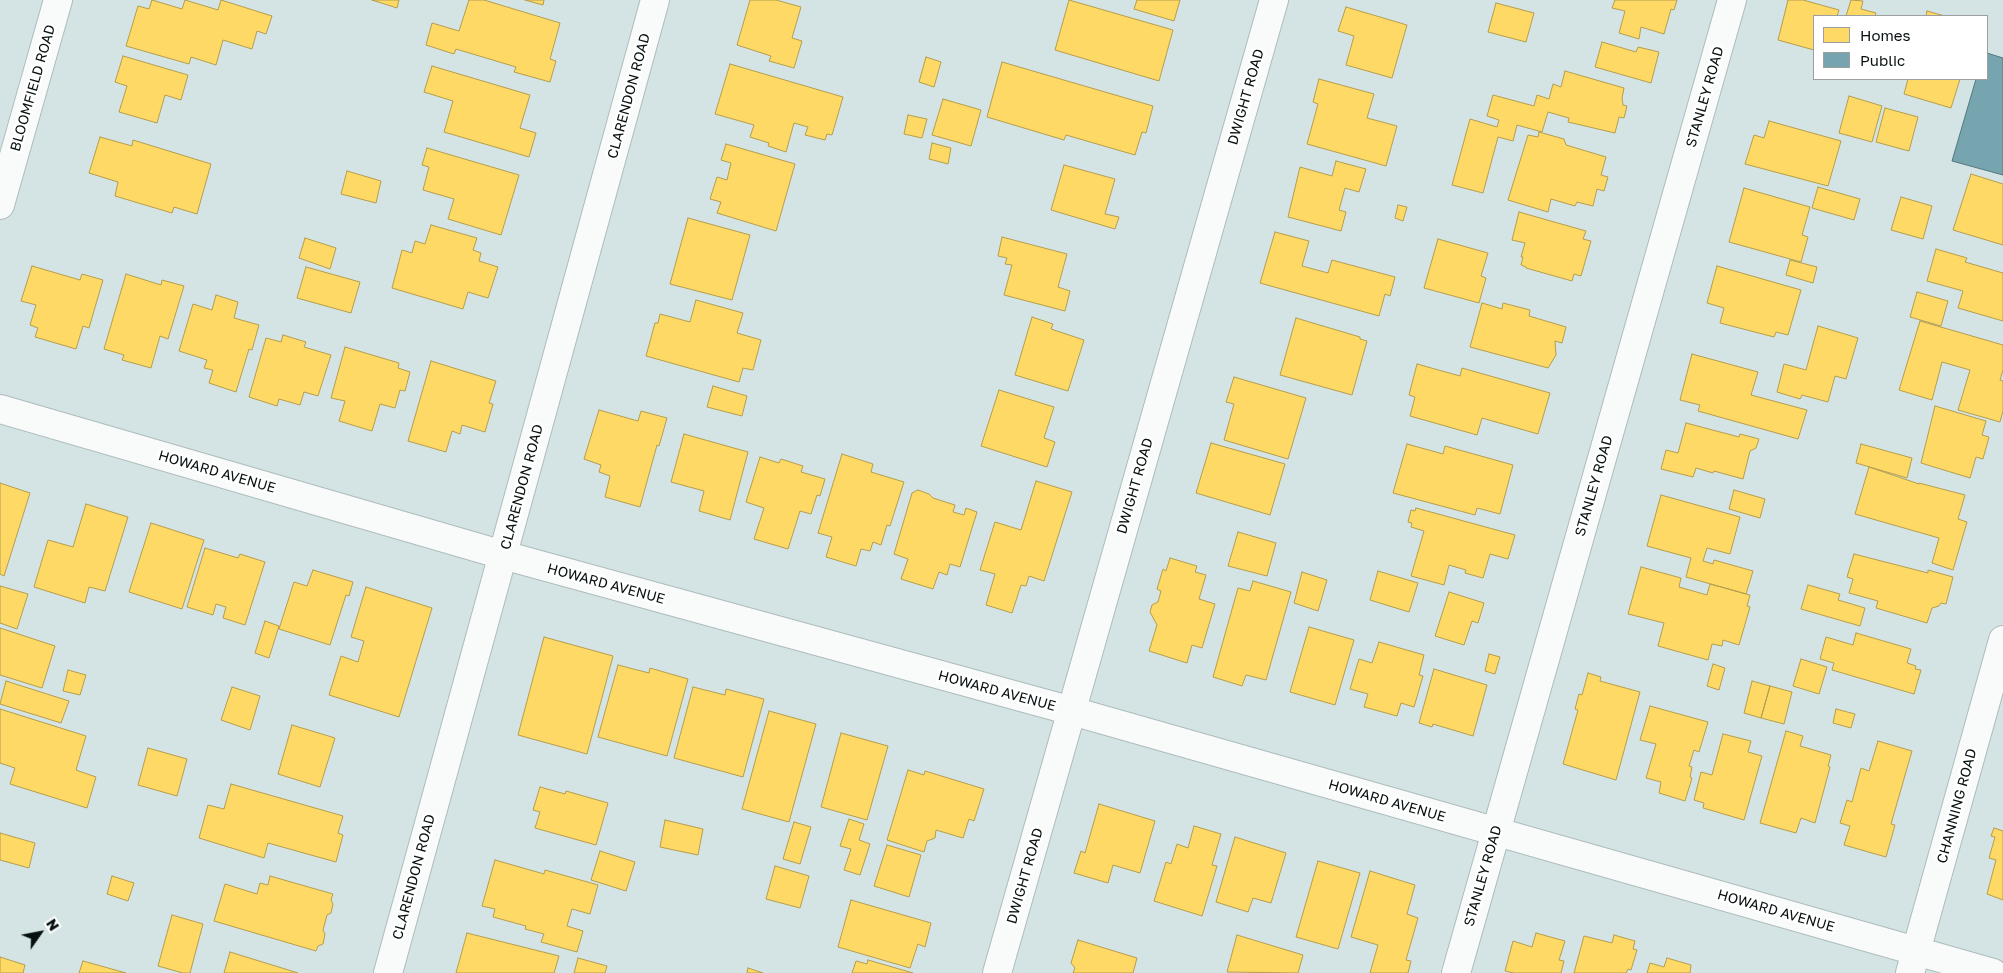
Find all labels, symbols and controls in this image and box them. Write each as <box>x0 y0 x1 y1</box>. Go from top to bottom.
legend <box>1813 15 1988 80</box>
street label: BLOOMFIELD ROAD <box>7 23 59 153</box>
text: Homes <box>1860 26 1910 44</box>
street label: CLARENDON ROAD <box>604 31 654 161</box>
street label: STANLEY ROAD <box>1683 45 1727 149</box>
street label: DWIGHT ROAD <box>1224 47 1268 147</box>
text: Public <box>1860 51 1905 69</box>
street label: CLARENDON ROAD <box>497 422 547 552</box>
street label: STANLEY ROAD <box>1572 434 1616 538</box>
street label: DWIGHT ROAD <box>1113 436 1157 536</box>
street label: HOWARD AVENUE <box>156 447 278 497</box>
street label: HOWARD AVENUE <box>545 560 667 608</box>
street label: HOWARD AVENUE <box>936 667 1058 715</box>
street label: CHANNING ROAD <box>1934 747 1980 865</box>
street label: HOWARD AVENUE <box>1326 776 1448 826</box>
street label: CLARENDON ROAD <box>389 812 439 942</box>
street label: STANLEY ROAD <box>1461 824 1505 928</box>
street label: DWIGHT ROAD <box>1003 826 1047 926</box>
street label: HOWARD AVENUE <box>1715 886 1837 936</box>
north arrow <box>15 908 65 958</box>
text: N <box>43 915 63 934</box>

